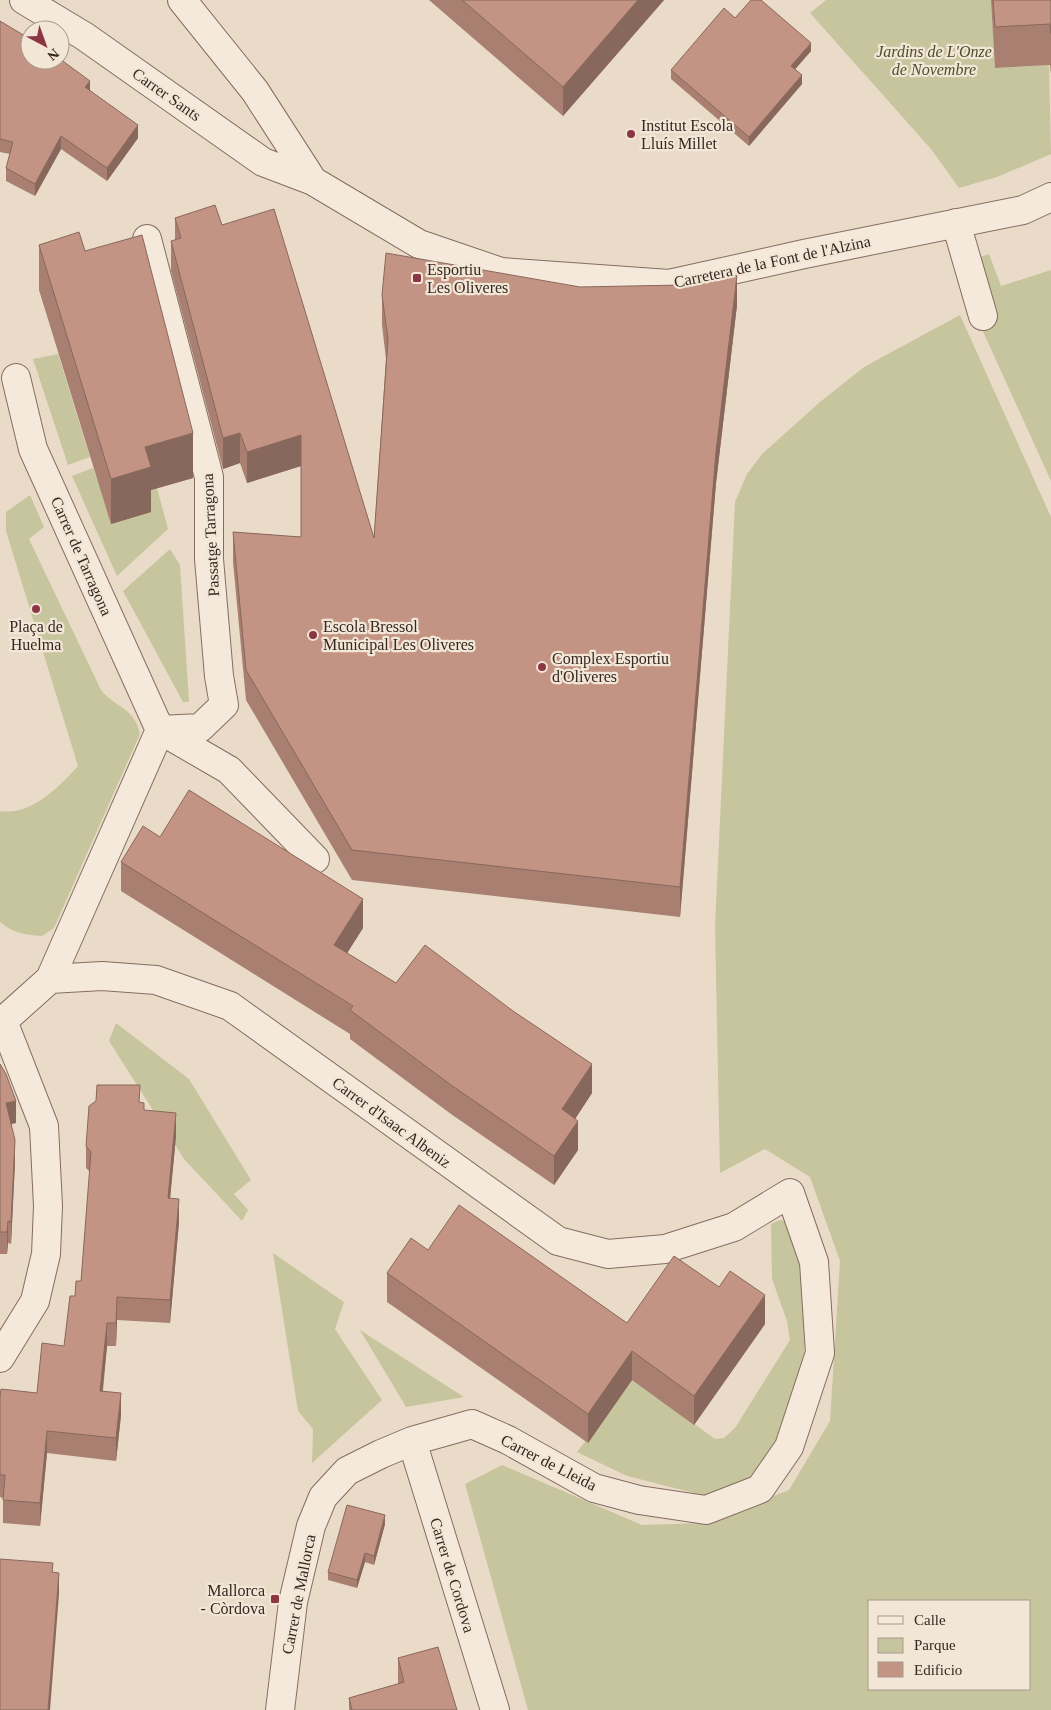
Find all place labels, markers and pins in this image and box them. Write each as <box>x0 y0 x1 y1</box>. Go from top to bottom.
place label: Institut Escola Lluís Millet <box>641 117 733 152</box>
marker: Institut Escola Lluís Millet <box>625 128 637 140</box>
place label: Esportiu Les Oliveres <box>427 261 508 296</box>
marker: Esportiu Les Oliveres <box>411 272 423 284</box>
marker: Plaça de Huelma <box>30 603 42 615</box>
place label: Plaça de Huelma <box>9 618 63 653</box>
place label: Escola Bressol Municipal Les Oliveres <box>323 618 474 654</box>
marker: Escola Bressol Municipal Les Oliveres <box>307 629 319 641</box>
place label: Complex Esportiu d'Oliveres <box>552 650 669 685</box>
marker: Complex Esportiu d'Oliveres <box>536 661 548 673</box>
place label: Mallorca - Còrdova <box>201 1582 265 1617</box>
marker: Mallorca - Còrdova <box>269 1593 281 1605</box>

